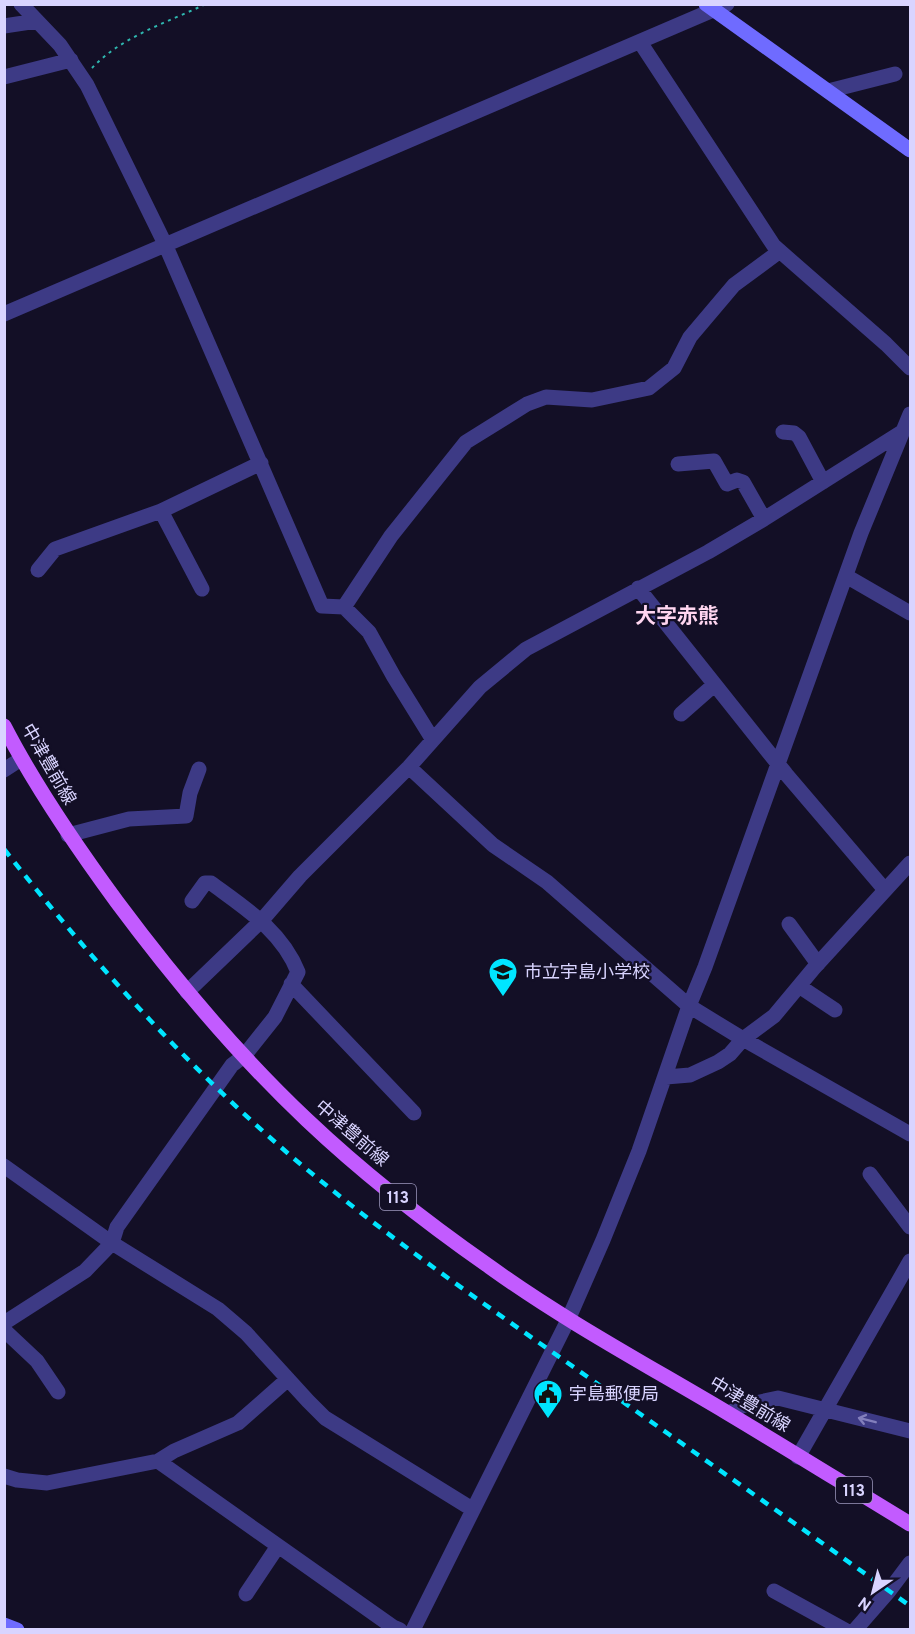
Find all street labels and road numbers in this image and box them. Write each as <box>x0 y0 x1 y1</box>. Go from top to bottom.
street label: 中津豊前線 <box>15 720 80 809</box>
street label: 中津豊前線 <box>310 1096 393 1172</box>
road number: 113 <box>380 1184 416 1210</box>
street label: 中津豊前線 <box>705 1372 794 1438</box>
road number: 113 <box>836 1477 872 1503</box>

